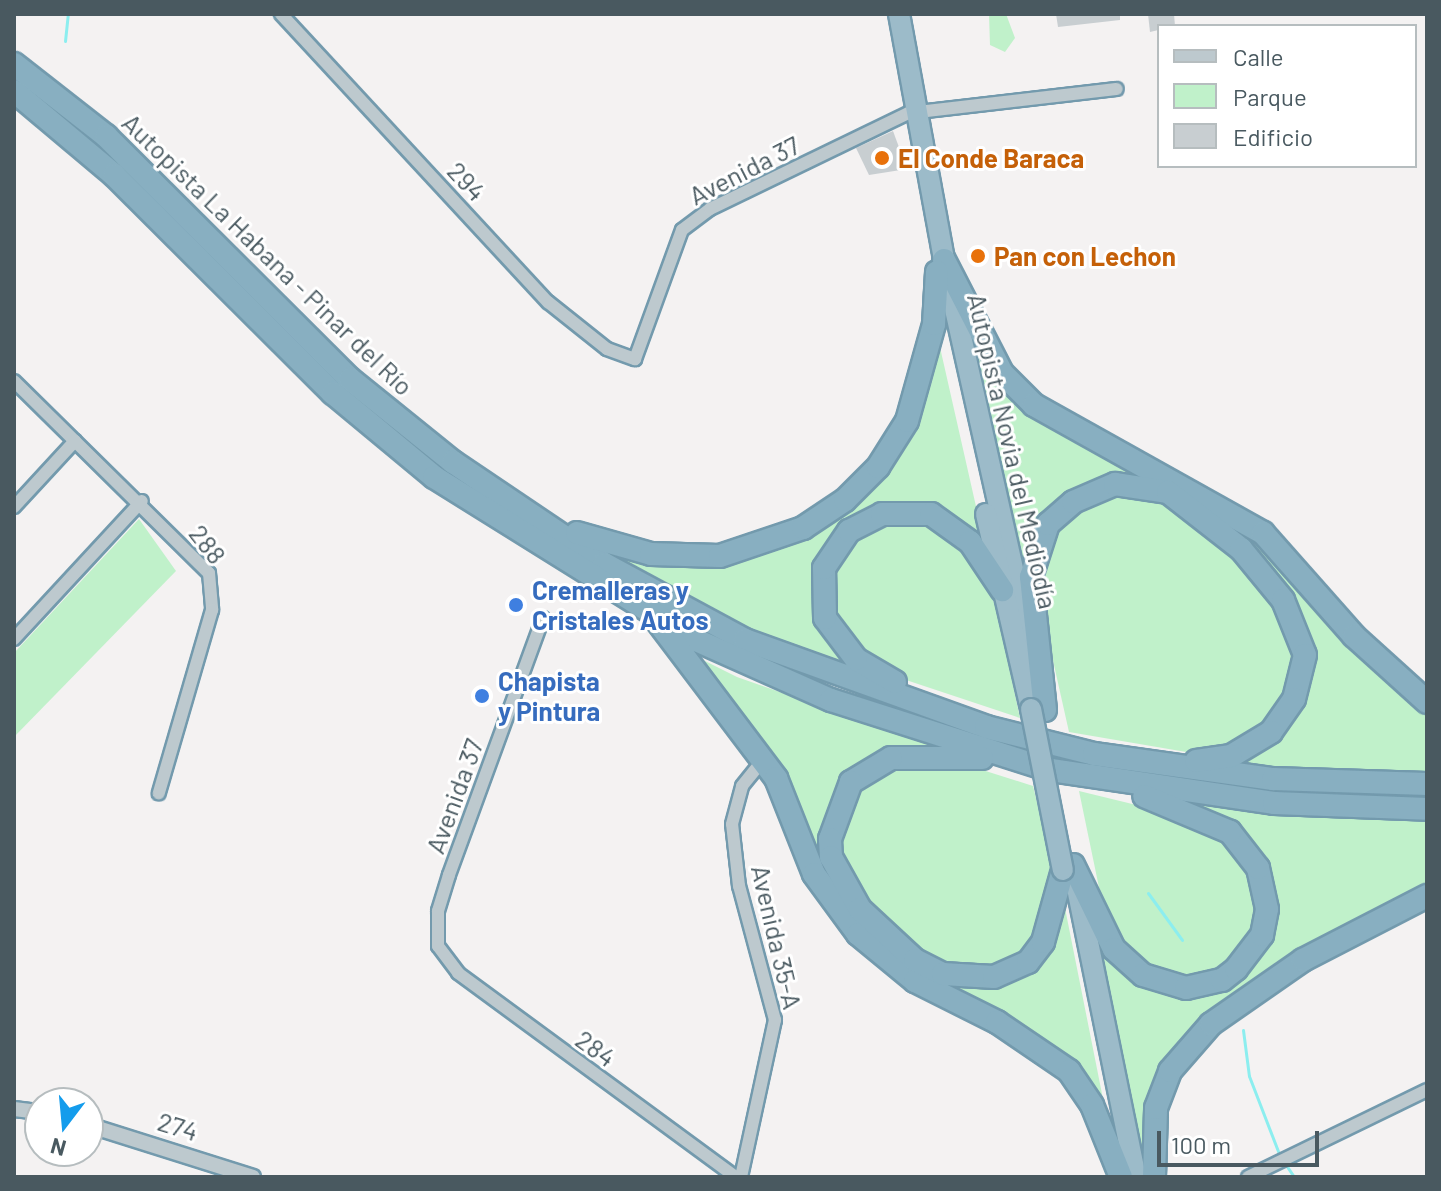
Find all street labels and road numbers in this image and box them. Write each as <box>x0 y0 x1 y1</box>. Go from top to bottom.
street label: Autopista La Habana - Pinar del Río <box>116 107 420 401</box>
street label: Avenida 37 <box>684 129 804 211</box>
street label: 294 <box>441 155 493 207</box>
street label: Autopista Novia del Mediodía <box>961 290 1065 612</box>
street label: 288 <box>183 518 233 570</box>
street label: Avenida 37 <box>419 734 489 858</box>
street label: Avenida 35-A <box>745 862 809 1012</box>
street label: 284 <box>570 1023 622 1073</box>
street label: 274 <box>154 1105 202 1147</box>

